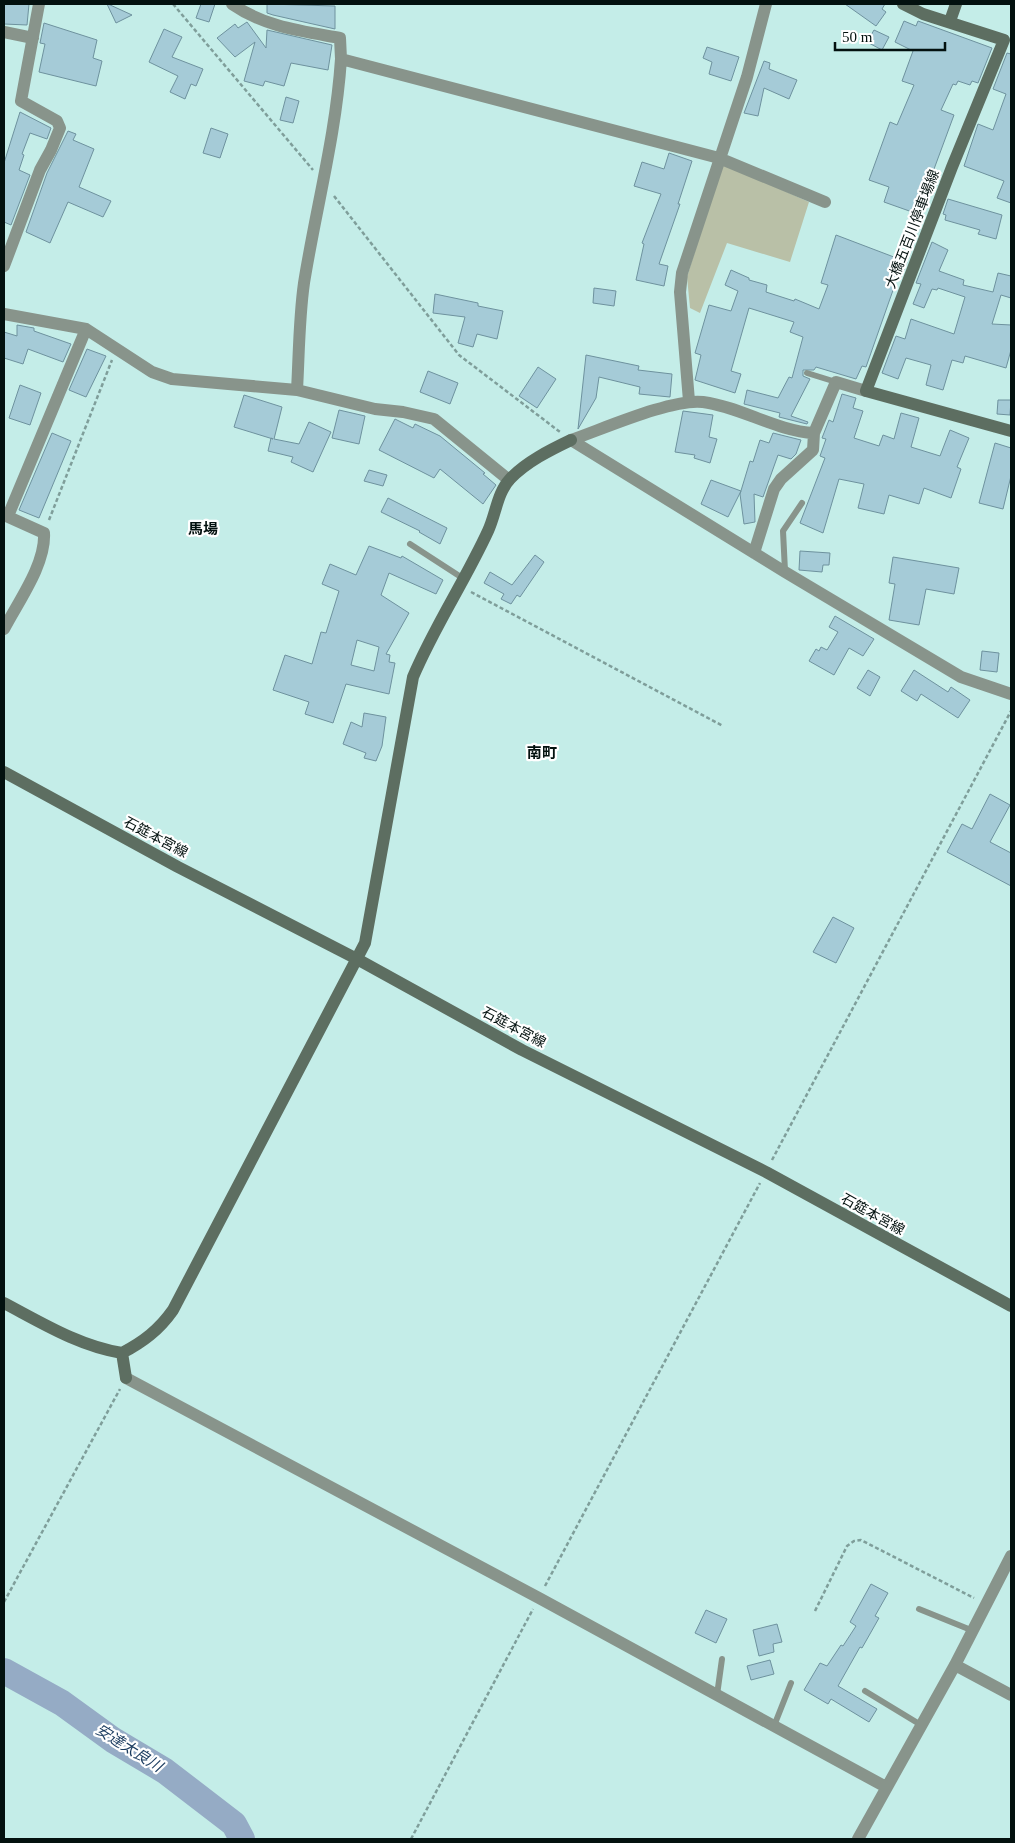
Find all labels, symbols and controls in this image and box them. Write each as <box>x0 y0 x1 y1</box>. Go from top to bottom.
scale bar <box>835 20 945 52</box>
text: 50 m <box>842 29 873 45</box>
street label: 大橋五百川停車場線 <box>883 168 942 291</box>
district label: 馬場 <box>188 521 218 537</box>
district label: 南町 <box>527 745 557 761</box>
street label: 石筵本宮線 <box>121 814 191 860</box>
street label: 石筵本宮線 <box>479 1004 549 1050</box>
street label: 石筵本宮線 <box>839 1190 907 1238</box>
water label: 安達太良川 <box>93 1721 167 1776</box>

